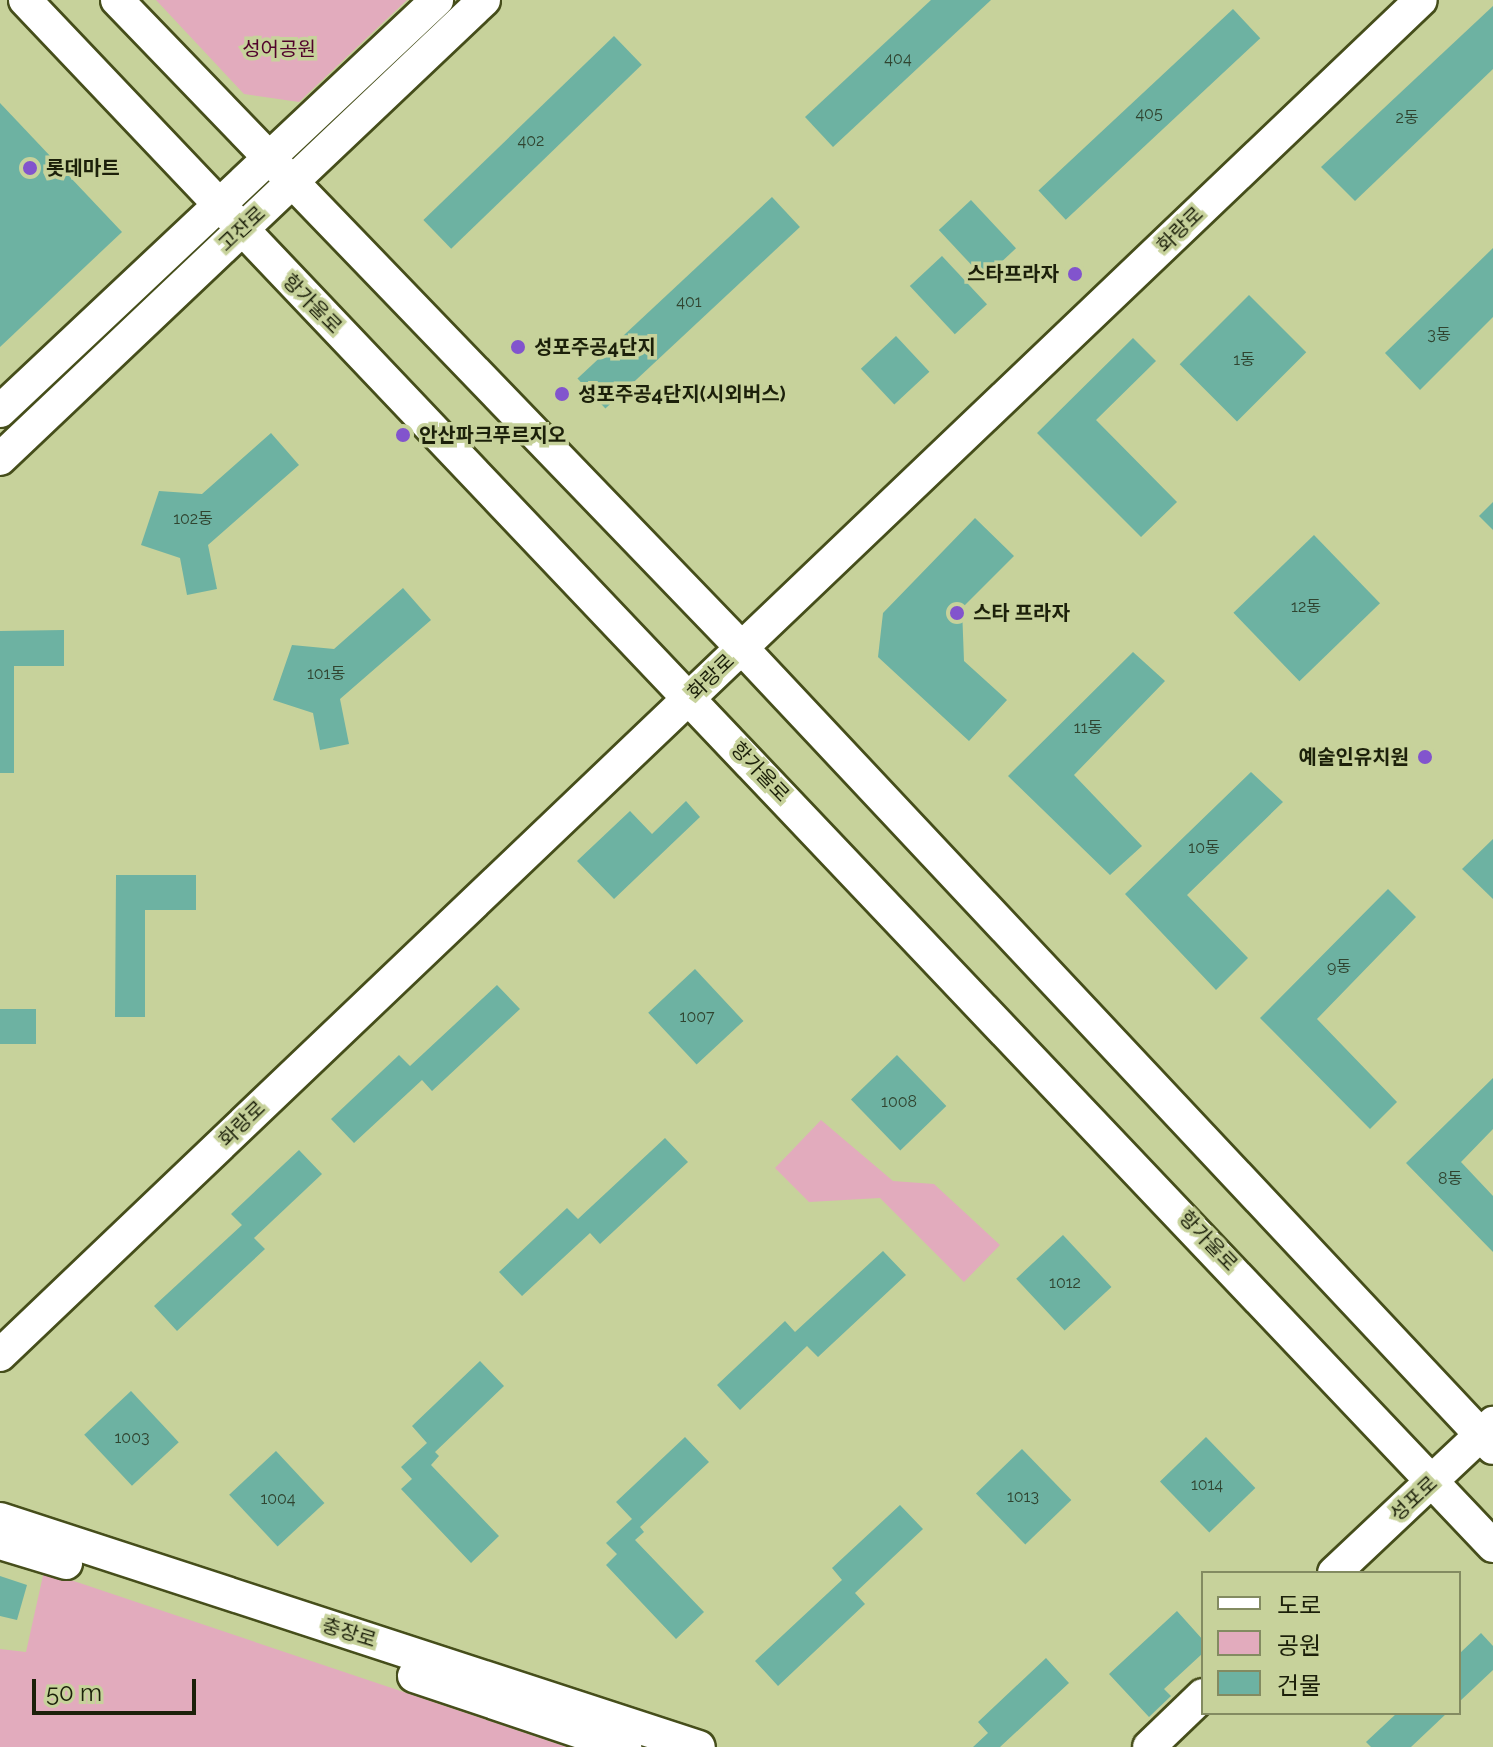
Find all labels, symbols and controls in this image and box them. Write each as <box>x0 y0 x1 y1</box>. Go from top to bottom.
park label: 성어공원 <box>242 37 316 61</box>
house number: 404 <box>884 49 912 69</box>
house number: 405 <box>1135 104 1163 124</box>
house number: 2동 <box>1395 108 1419 128</box>
house number: 402 <box>518 131 544 151</box>
place label: 롯데마트 <box>46 156 120 180</box>
marker: 롯데마트 <box>21 159 39 177</box>
street label: 고잔로 <box>214 201 270 257</box>
street label: 화랑로 <box>1152 202 1208 258</box>
place label: 스타프라자 <box>967 262 1059 286</box>
marker: 스타프라자 <box>1066 265 1084 283</box>
street label: 항가울로 <box>277 269 347 339</box>
house number: 401 <box>676 292 702 312</box>
house number: 3동 <box>1427 325 1451 345</box>
place label: 성포주공4단지 <box>534 335 656 359</box>
marker: 성포주공4단지 <box>509 338 527 356</box>
house number: 1동 <box>1233 350 1255 370</box>
place label: 성포주공4단지(시외버스) <box>578 382 786 406</box>
marker: 성포주공4단지(시외버스) <box>553 385 571 403</box>
place label: 안산파크푸르지오 <box>419 423 566 447</box>
marker: 안산파크푸르지오 <box>394 426 412 444</box>
house number: 102동 <box>173 509 213 529</box>
house number: 12동 <box>1291 597 1321 617</box>
place label: 스타 프라자 <box>973 601 1070 625</box>
marker: 스타 프라자 <box>948 604 966 622</box>
street label: 화랑로 <box>683 649 739 705</box>
house number: 101동 <box>307 664 345 684</box>
house number: 11동 <box>1074 718 1102 738</box>
street label: 항가울로 <box>726 737 794 807</box>
place label: 예술인유치원 <box>1299 745 1409 769</box>
marker: 예술인유치원 <box>1416 748 1434 766</box>
house number: 10동 <box>1188 838 1220 858</box>
house number: 9동 <box>1327 957 1351 977</box>
house number: 1007 <box>680 1007 714 1027</box>
house number: 1008 <box>881 1092 917 1112</box>
street label: 화랑로 <box>214 1096 270 1152</box>
house number: 8동 <box>1438 1169 1462 1189</box>
street label: 항가울로 <box>1174 1206 1242 1276</box>
house number: 1012 <box>1049 1273 1081 1293</box>
house number: 1003 <box>115 1428 149 1448</box>
street label: 성포로 <box>1386 1471 1442 1527</box>
house number: 1014 <box>1191 1475 1223 1495</box>
house number: 1013 <box>1007 1487 1039 1507</box>
house number: 1004 <box>260 1489 296 1509</box>
legend <box>1201 1571 1461 1715</box>
text: 도로 <box>1277 1591 1321 1620</box>
street label: 충장로 <box>319 1613 379 1653</box>
text: 공원 <box>1277 1631 1321 1660</box>
scale bar <box>36 1663 200 1713</box>
text: 건물 <box>1277 1671 1321 1700</box>
text: 50 m <box>46 1678 102 1707</box>

